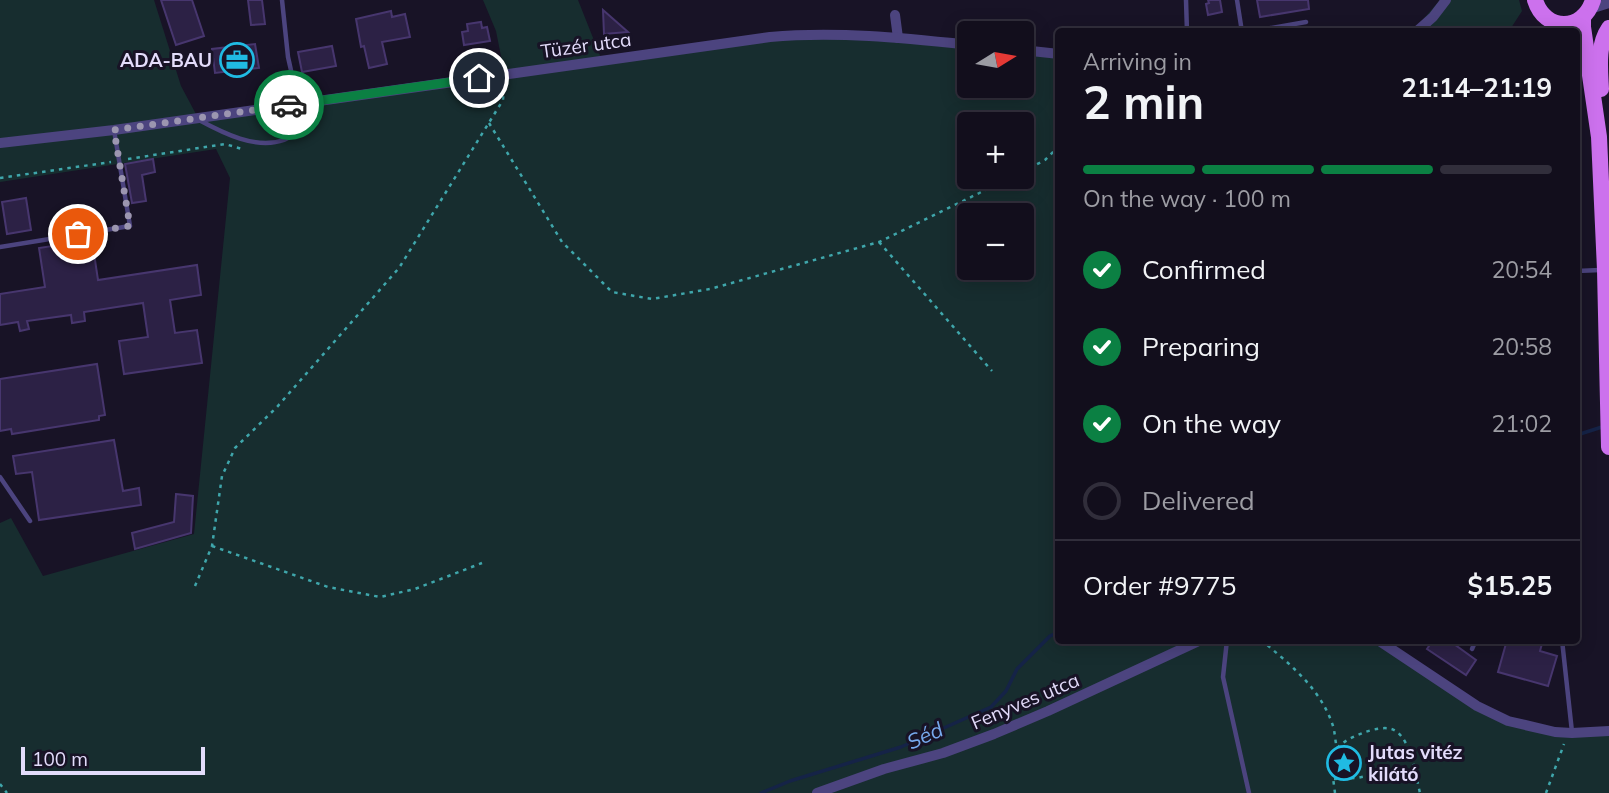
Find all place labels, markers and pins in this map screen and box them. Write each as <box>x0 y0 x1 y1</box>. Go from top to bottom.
office icon: ADA-BAU <box>218 41 256 79</box>
place label: ADA-BAU <box>120 48 212 72</box>
pin <box>449 48 509 108</box>
pin <box>48 204 108 264</box>
place label: Jutas vitéz kilátó <box>1368 740 1463 786</box>
place icon: Jutas vitéz kilátó <box>1325 744 1363 782</box>

